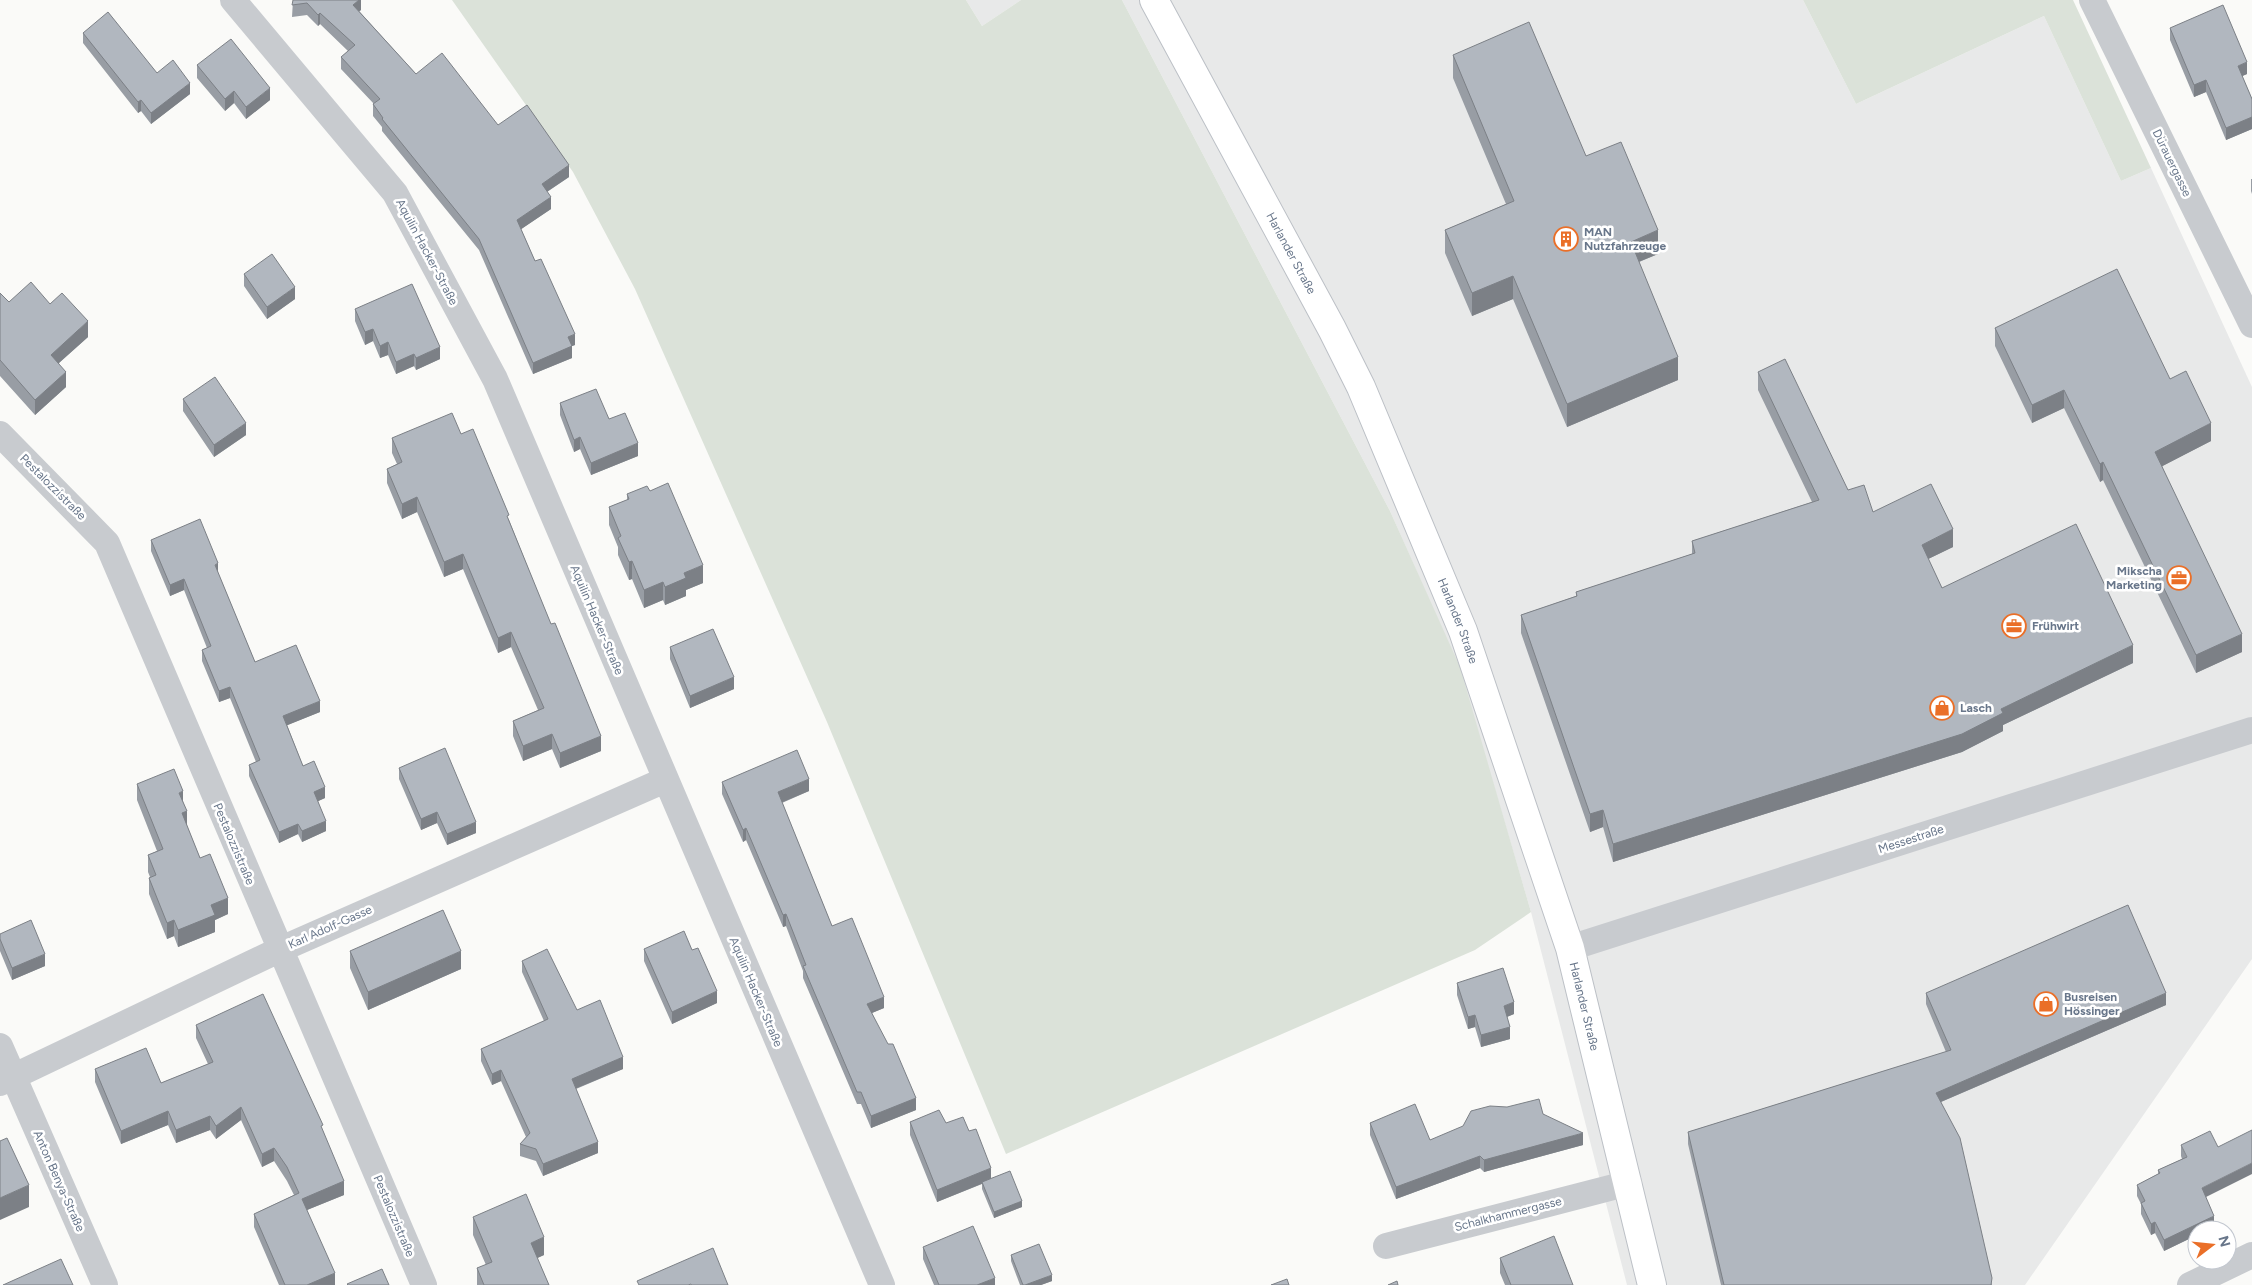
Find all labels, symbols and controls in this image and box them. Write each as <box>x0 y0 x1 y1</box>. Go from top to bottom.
street label: Dürauergasse <box>2150 127 2195 199</box>
street label: Aquilin Hacker-Straße <box>393 197 461 308</box>
street label: Harlander Straße <box>1263 210 1319 297</box>
place label: MAN Nutzfahrzeuge <box>1584 225 1666 253</box>
building icon: MAN Nutzfahrzeuge <box>1553 226 1579 252</box>
street label: Pestalozzistraße <box>17 451 89 523</box>
street label: Aquilin Hacker-Straße <box>568 563 627 677</box>
place label: Mikscha Marketing <box>2106 564 2162 592</box>
office icon: Mikscha Marketing <box>2166 565 2192 591</box>
street label: Harlander Straße <box>1435 576 1481 666</box>
office icon: Frühwirt <box>2001 613 2027 639</box>
place label: Frühwirt <box>2032 619 2079 633</box>
shop icon: Lasch <box>1929 695 1955 721</box>
place label: Lasch <box>1960 701 1992 715</box>
street label: Pestalozzistraße <box>210 801 258 887</box>
street label: Messestraße <box>1876 822 1946 856</box>
street label: Karl Adolf-Gasse <box>286 902 374 952</box>
street label: Aquilin Hacker-Straße <box>727 935 786 1049</box>
street label: Harlander Straße <box>1567 961 1602 1053</box>
place label: Busreisen Hössinger <box>2064 990 2120 1018</box>
shop icon: Busreisen Hössinger <box>2033 991 2059 1017</box>
street label: Anton Benya-Straße <box>30 1128 88 1234</box>
street label: Pestalozzistraße <box>370 1173 418 1259</box>
street label: Schalkhammergasse <box>1453 1194 1563 1234</box>
north arrow <box>2187 1220 2237 1270</box>
text: N <box>2214 1234 2234 1249</box>

